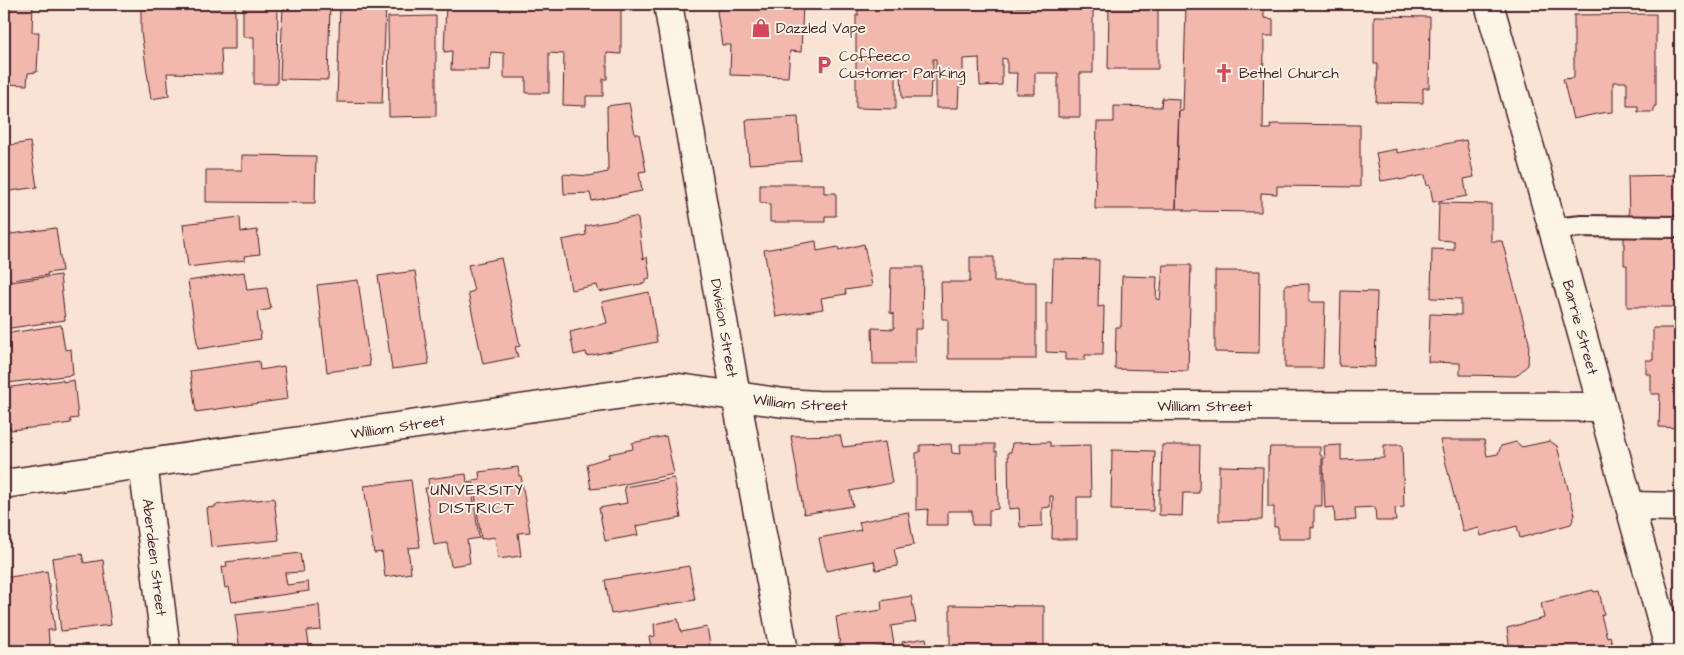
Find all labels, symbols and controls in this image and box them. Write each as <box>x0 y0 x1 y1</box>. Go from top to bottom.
shop icon: Dazzled Vape <box>750 17 772 39</box>
place label: Dazzled Vape <box>776 18 866 39</box>
place label: Coffeeco Customer Parking <box>839 46 966 85</box>
parking icon: Coffeeco Customer Parking <box>813 54 835 76</box>
church icon: Bethel Church <box>1213 62 1235 84</box>
place label: Bethel Church <box>1239 63 1339 84</box>
street label: Division Street <box>705 277 743 379</box>
street label: Barrie Street <box>1557 278 1603 377</box>
street label: William Street <box>751 389 847 416</box>
street label: William Street <box>1157 396 1252 417</box>
street label: William Street <box>349 410 446 445</box>
district label: UNIVERSITY DISTRICT <box>430 479 524 519</box>
street label: Aberdeen Street <box>136 497 172 617</box>

